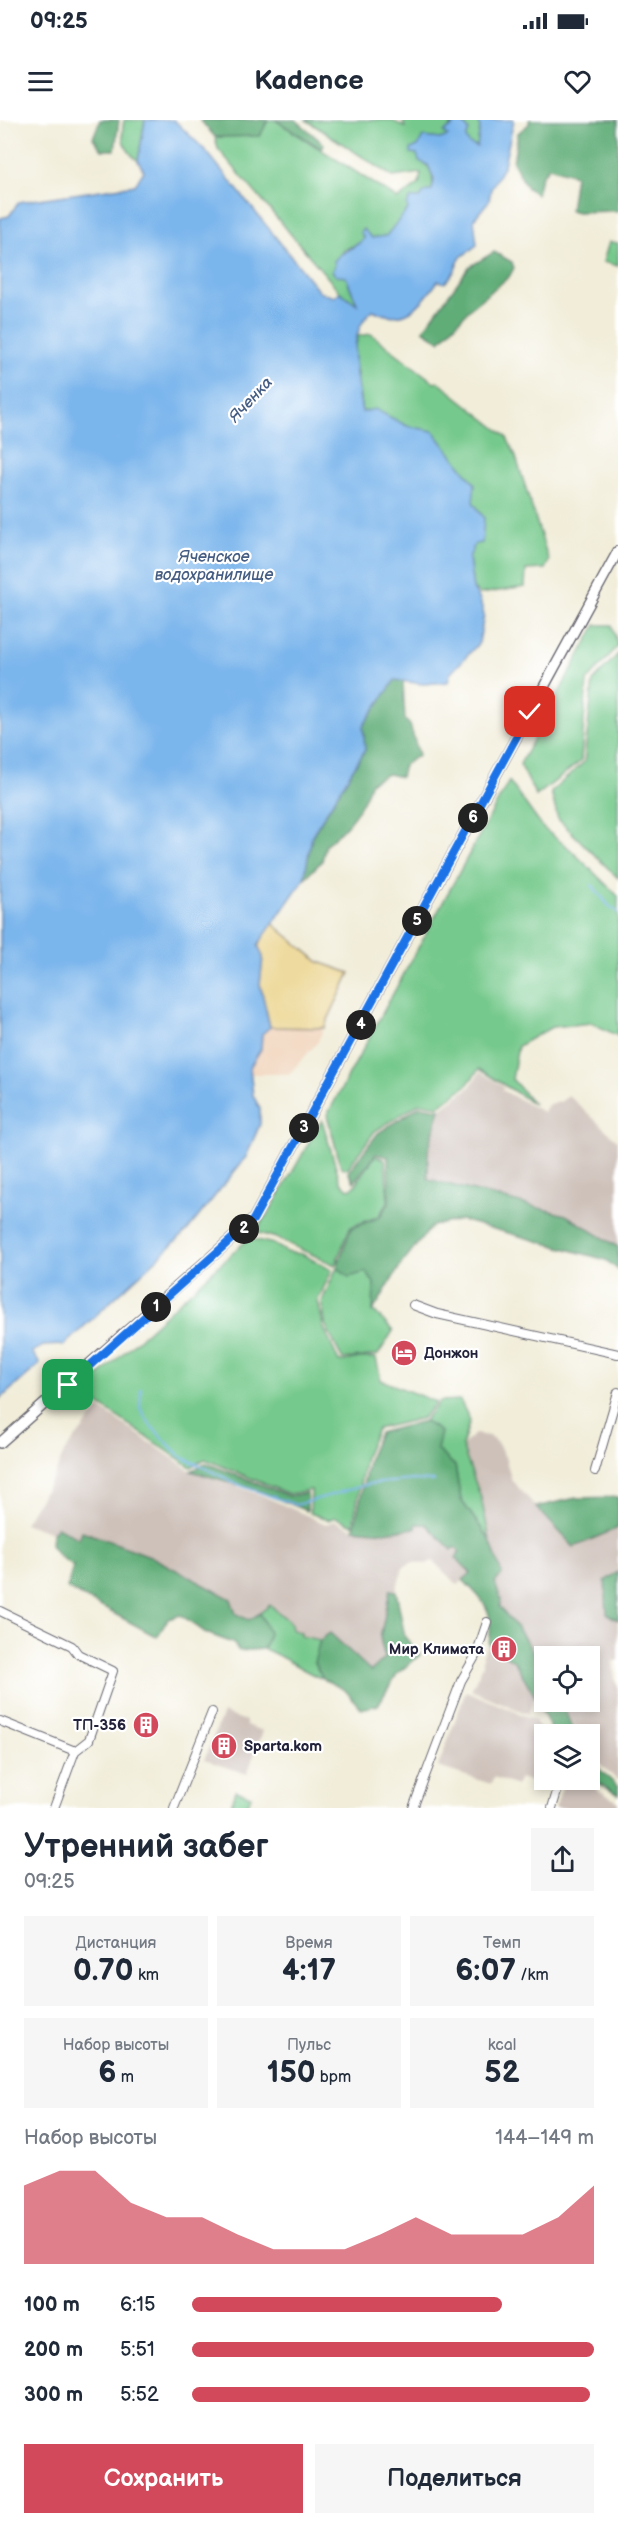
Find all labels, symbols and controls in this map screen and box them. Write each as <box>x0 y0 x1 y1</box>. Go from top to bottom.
text: 09:25 <box>30 8 88 35</box>
icon: menu <box>24 65 57 98</box>
text: Kadence <box>254 65 364 97</box>
icon: heart <box>561 65 594 98</box>
water label: Яченка <box>224 373 277 427</box>
water label: Яченское водохранилище <box>155 548 273 585</box>
pin <box>504 686 555 737</box>
icon: check <box>513 695 546 728</box>
pin: 6 <box>458 803 488 833</box>
text: 6 <box>468 808 478 827</box>
pin: 5 <box>402 906 432 936</box>
text: 5 <box>412 911 422 930</box>
pin: 4 <box>346 1010 376 1040</box>
text: 4 <box>356 1015 366 1034</box>
pin: 3 <box>289 1113 319 1143</box>
text: 3 <box>299 1118 309 1137</box>
pin: 2 <box>229 1214 259 1244</box>
text: 2 <box>239 1219 249 1238</box>
pin: 1 <box>141 1292 171 1322</box>
text: 1 <box>153 1297 159 1316</box>
hotel icon: Донжон <box>389 1338 419 1368</box>
place label: Донжон <box>424 1344 479 1363</box>
pin <box>42 1359 93 1410</box>
icon: arrive <box>51 1368 84 1401</box>
building icon: Мир Климата <box>489 1634 519 1664</box>
place label: Мир Климата <box>389 1640 484 1659</box>
map controls <box>534 1646 600 1790</box>
button: locate <box>534 1646 600 1712</box>
building icon: ТП-356 <box>131 1710 161 1740</box>
place label: ТП-356 <box>73 1716 126 1735</box>
button: layers <box>534 1724 600 1790</box>
building icon: Sparta.kom <box>209 1731 239 1761</box>
place label: Sparta.kom <box>244 1737 322 1756</box>
text: Утренний забег <box>24 1827 269 1867</box>
button: share <box>531 1828 594 1891</box>
text: 09:25 <box>24 1870 75 1894</box>
text: Дистанция <box>76 1934 156 1953</box>
text: Время <box>285 1934 333 1953</box>
text: Темп <box>483 1934 521 1953</box>
text: 0.70 <box>73 1953 134 1989</box>
text: 4:17 <box>282 1953 336 1989</box>
text: 6:07 <box>455 1953 516 1989</box>
text: km <box>134 1966 159 1985</box>
text: /km <box>516 1966 549 1985</box>
text: Набор высоты <box>63 2036 169 2055</box>
text: Пульс <box>287 2036 331 2055</box>
text: kcal <box>488 2036 516 2055</box>
text: 6 <box>98 2055 116 2091</box>
text: 150 <box>267 2055 315 2091</box>
text: 52 <box>484 2055 520 2091</box>
text: m <box>116 2068 134 2087</box>
text: bpm <box>315 2068 351 2087</box>
text: Набор высоты <box>24 2126 157 2150</box>
text: 144–149 m <box>495 2126 594 2150</box>
text: 100 m <box>24 2293 80 2317</box>
text: 6:15 <box>120 2293 155 2317</box>
text: 200 m <box>24 2338 83 2362</box>
text: 5:51 <box>120 2338 155 2362</box>
text: 300 m <box>24 2383 83 2407</box>
text: 5:52 <box>120 2383 159 2407</box>
button: Сохранить <box>24 2444 303 2513</box>
button: Поделиться <box>315 2444 594 2513</box>

